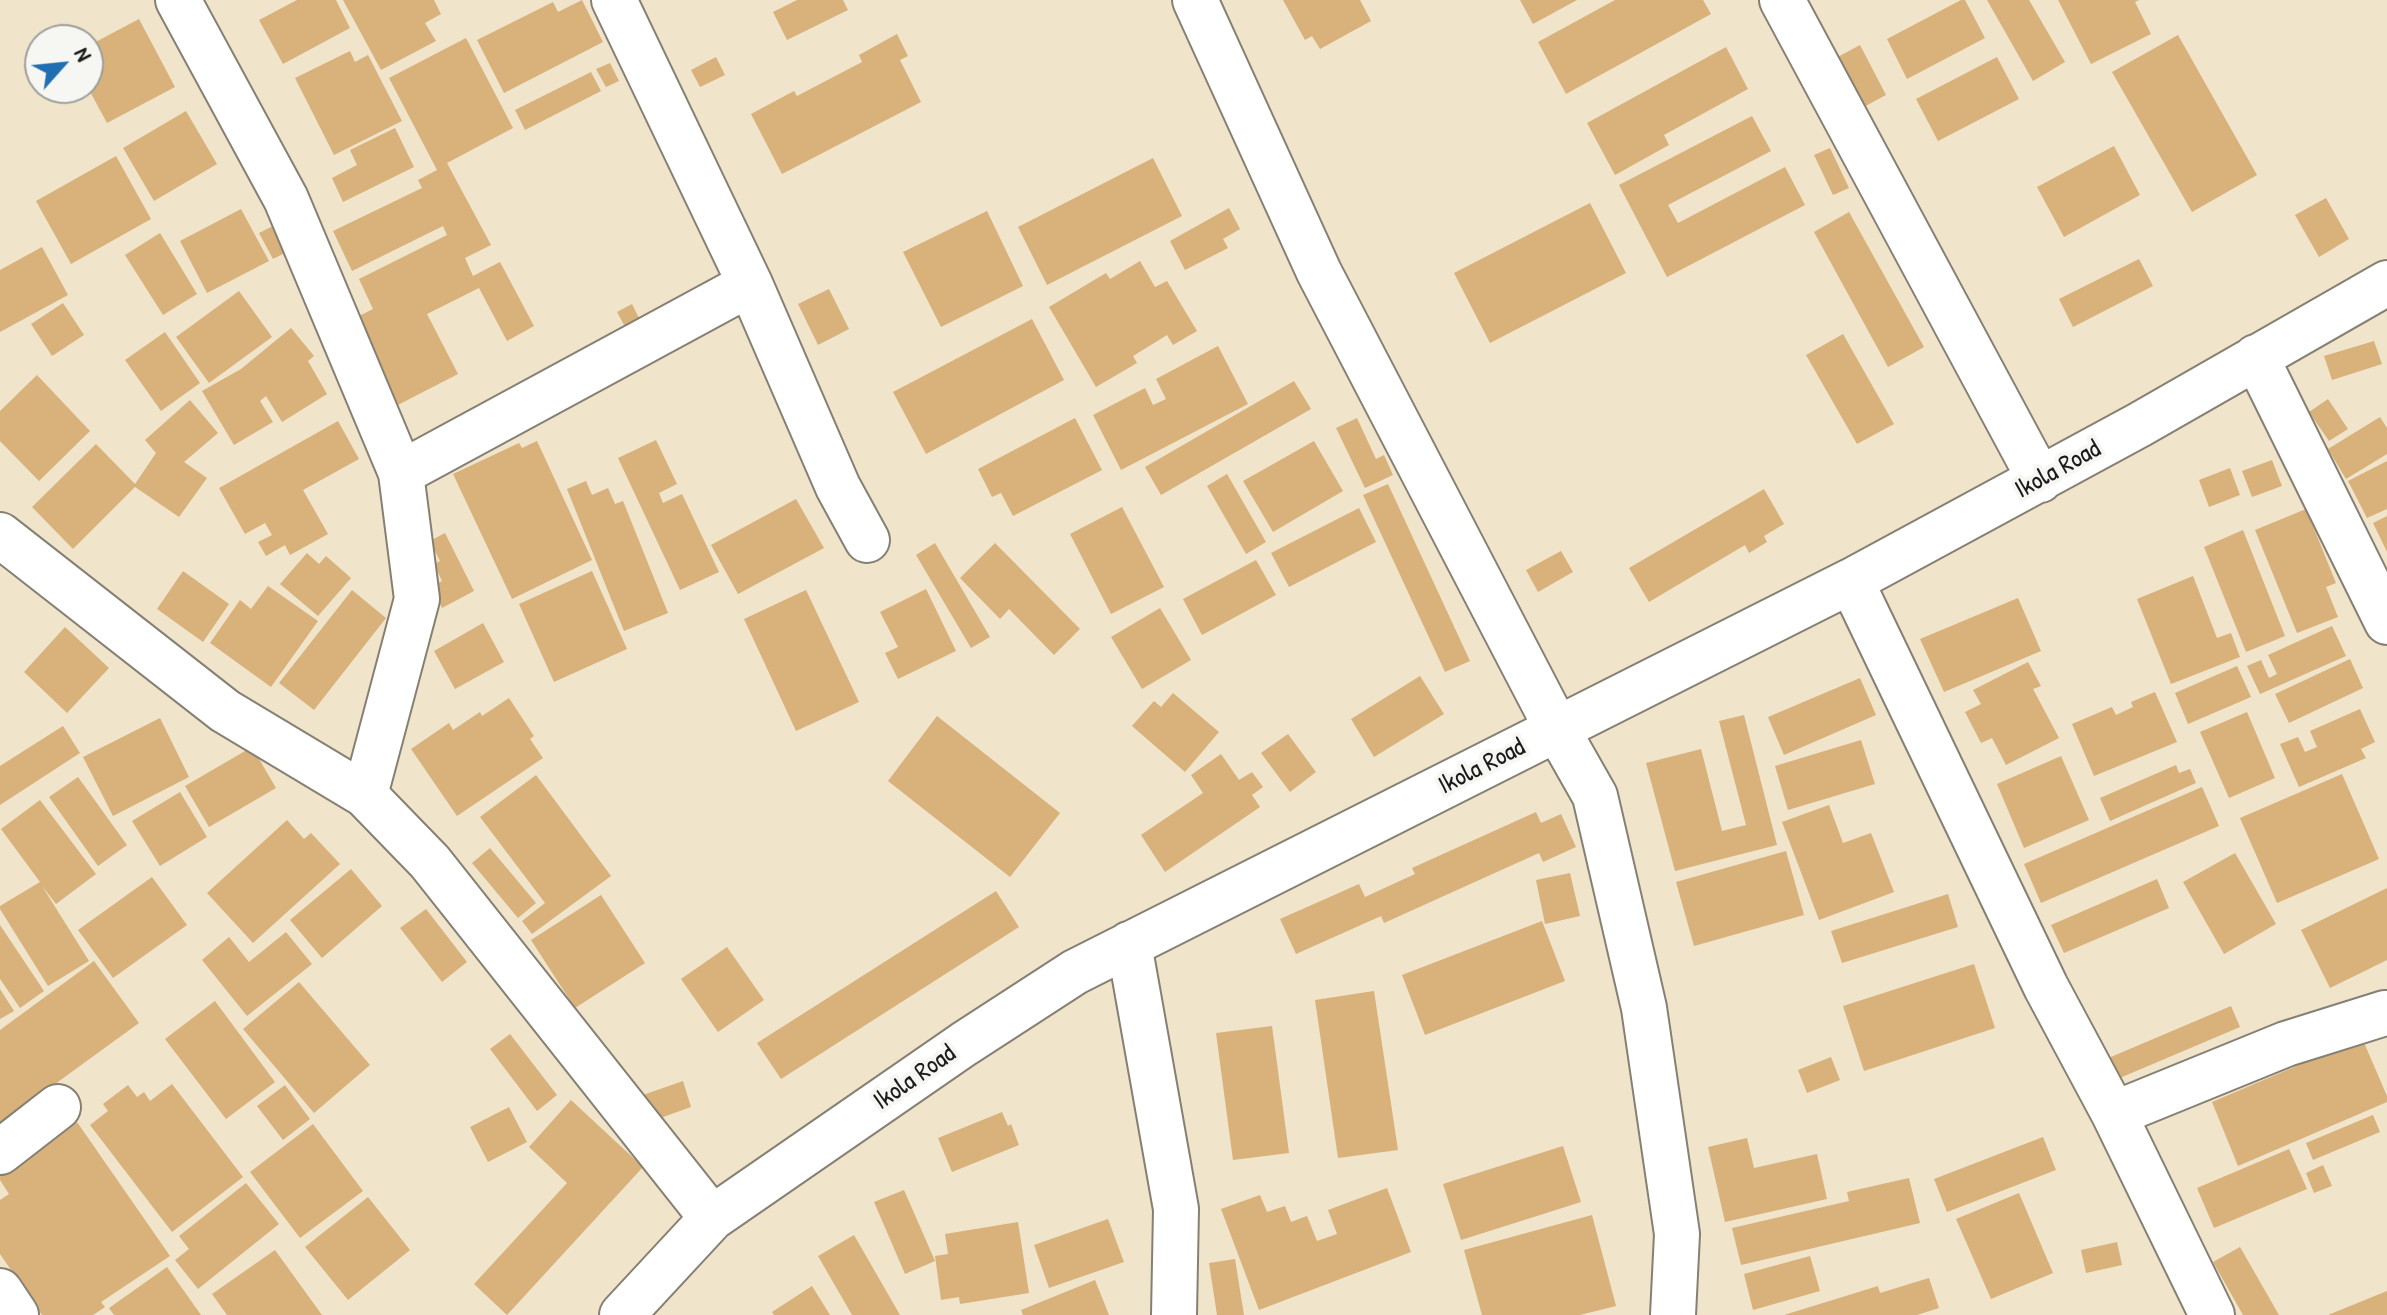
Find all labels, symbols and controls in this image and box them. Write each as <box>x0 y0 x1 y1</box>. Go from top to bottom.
north arrow <box>24 24 104 104</box>
text: N <box>68 42 100 66</box>
street label: Ikola Road <box>2010 434 2106 506</box>
street label: Ikola Road <box>1433 732 1531 802</box>
street label: Ikola Road <box>868 1039 962 1117</box>

